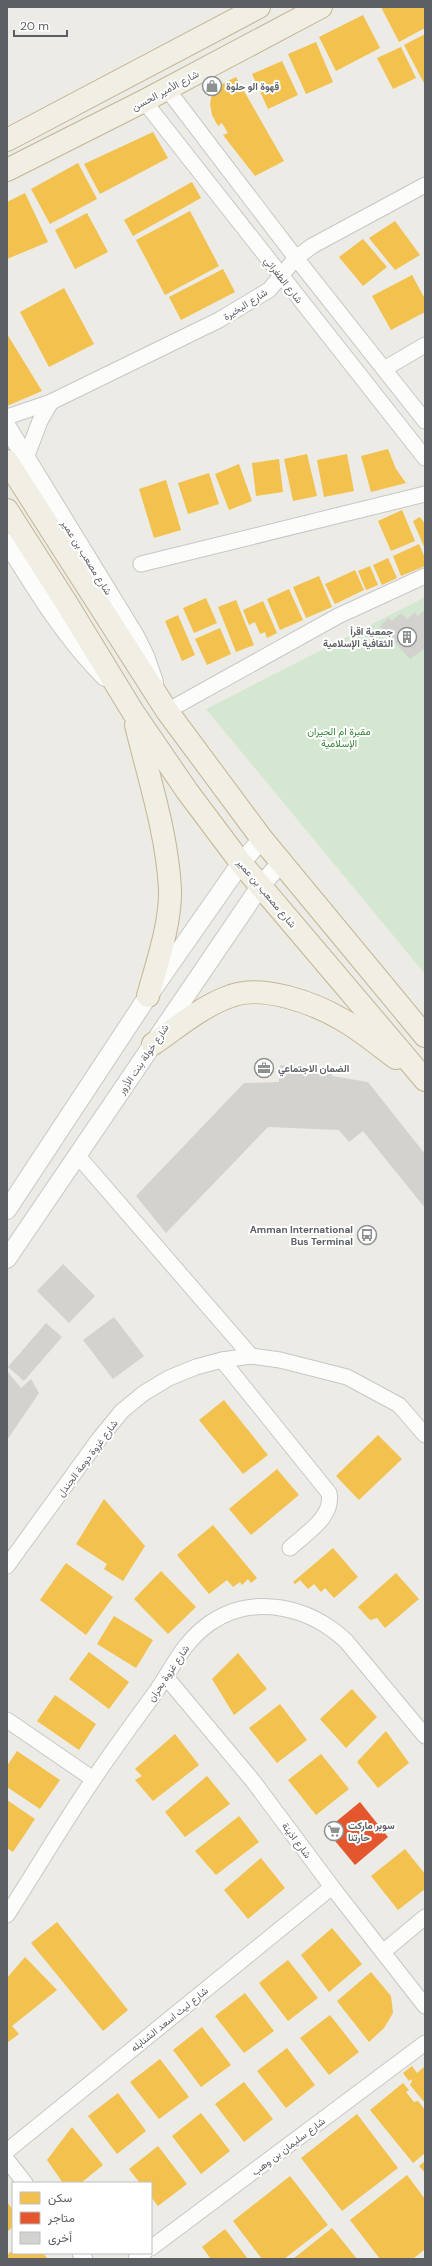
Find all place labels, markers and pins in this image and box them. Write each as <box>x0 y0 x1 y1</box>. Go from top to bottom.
shop icon: قهوة الو حلوة <box>201 75 223 97</box>
place label: قهوة الو حلوة <box>226 80 280 93</box>
place label: جمعية اقرأ الثقافية الإسلامية <box>323 625 393 650</box>
building icon: جمعية اقرأ الثقافية الإسلامية <box>396 626 418 648</box>
office icon: الضمان الاجتماعي <box>253 1057 275 1079</box>
place label: الضمان الاجتماعي <box>278 1062 349 1077</box>
place label: Amman International Bus Terminal <box>250 1223 353 1248</box>
bus stop icon: Amman International Bus Terminal <box>356 1224 378 1246</box>
place label: سوبر ماركت حارتنا <box>348 1819 395 1844</box>
supermarket icon: سوبر ماركت حارتنا <box>323 1820 345 1842</box>

